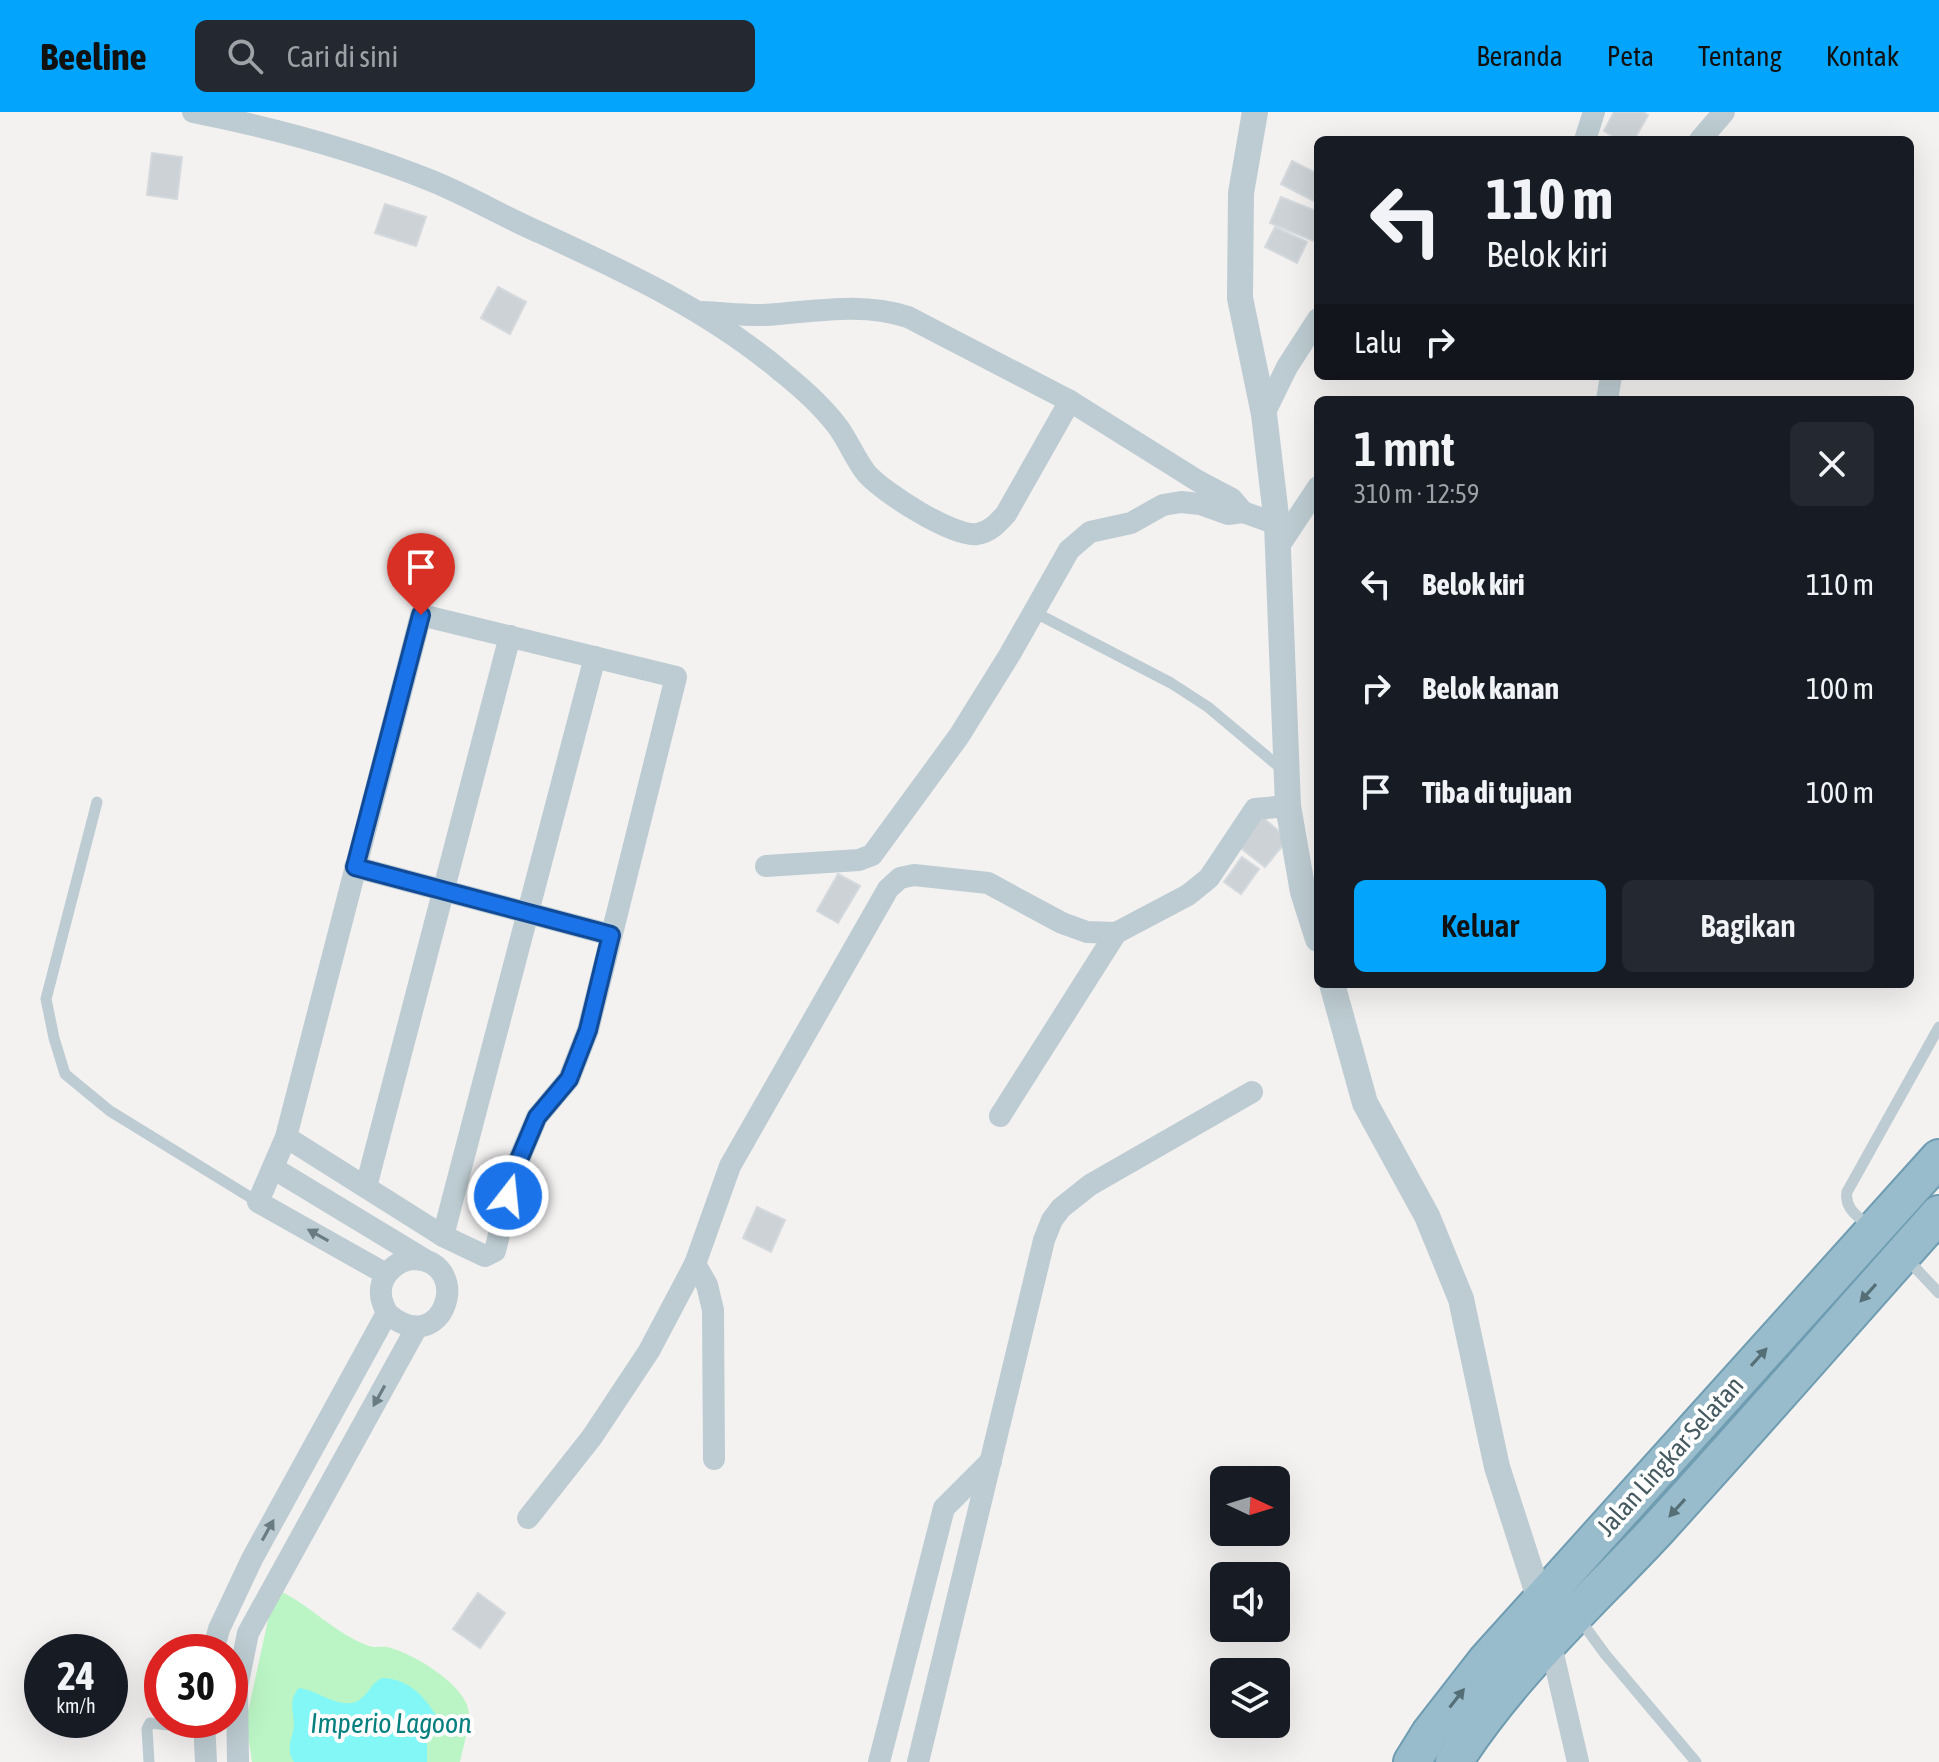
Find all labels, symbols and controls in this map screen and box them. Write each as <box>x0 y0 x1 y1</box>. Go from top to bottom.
search box <box>195 20 755 92</box>
icon: search <box>223 34 267 78</box>
text: Beeline <box>40 35 147 78</box>
text: Cari di sini <box>287 39 398 73</box>
text: Beranda <box>1476 40 1563 72</box>
text: Peta <box>1607 40 1654 72</box>
text: Tentang <box>1698 40 1782 72</box>
text: Kontak <box>1826 40 1899 72</box>
text: 110 m <box>1486 167 1613 231</box>
icon: left <box>1354 168 1458 272</box>
text: Belok kiri <box>1486 233 1608 275</box>
icon: right <box>1418 320 1462 364</box>
text: Lalu <box>1354 325 1402 359</box>
text: 1 mnt <box>1354 421 1455 476</box>
button: close <box>1790 422 1874 506</box>
text: 310 m · 12:59 <box>1354 479 1479 509</box>
pin <box>387 533 455 615</box>
icon: arrive <box>399 545 443 589</box>
icon: left <box>1354 562 1398 606</box>
text: Belok kiri <box>1422 567 1525 601</box>
text: 110 m <box>1806 567 1874 601</box>
icon: right <box>1354 666 1398 710</box>
text: Belok kanan <box>1422 671 1559 705</box>
text: 100 m <box>1806 671 1874 705</box>
icon: arrive <box>1354 770 1398 814</box>
text: Tiba di tujuan <box>1422 775 1572 809</box>
text: 100 m <box>1806 775 1874 809</box>
button: Keluar <box>1354 880 1606 972</box>
button: Bagikan <box>1622 880 1874 972</box>
position arrow <box>466 1154 550 1238</box>
one-way arrow <box>307 1229 330 1242</box>
one-way arrow <box>1860 1283 1878 1302</box>
one-way arrow <box>1750 1348 1768 1367</box>
street label: Jalan Lingkar Selatan <box>1591 1370 1749 1542</box>
one-way arrow <box>372 1384 385 1407</box>
north arrow <box>1210 1466 1290 1546</box>
map controls <box>1210 1466 1290 1738</box>
one-way arrow <box>1668 1498 1686 1517</box>
one-way arrow <box>261 1519 274 1542</box>
button: sound <box>1210 1562 1290 1642</box>
speed limit sign: 30 <box>144 1634 248 1738</box>
text: 24 <box>57 1653 95 1698</box>
button: layers <box>1210 1658 1290 1738</box>
one-way arrow <box>1448 1688 1464 1708</box>
text: km/h <box>56 1694 96 1717</box>
water label: Imperio Lagoon <box>310 1707 472 1739</box>

